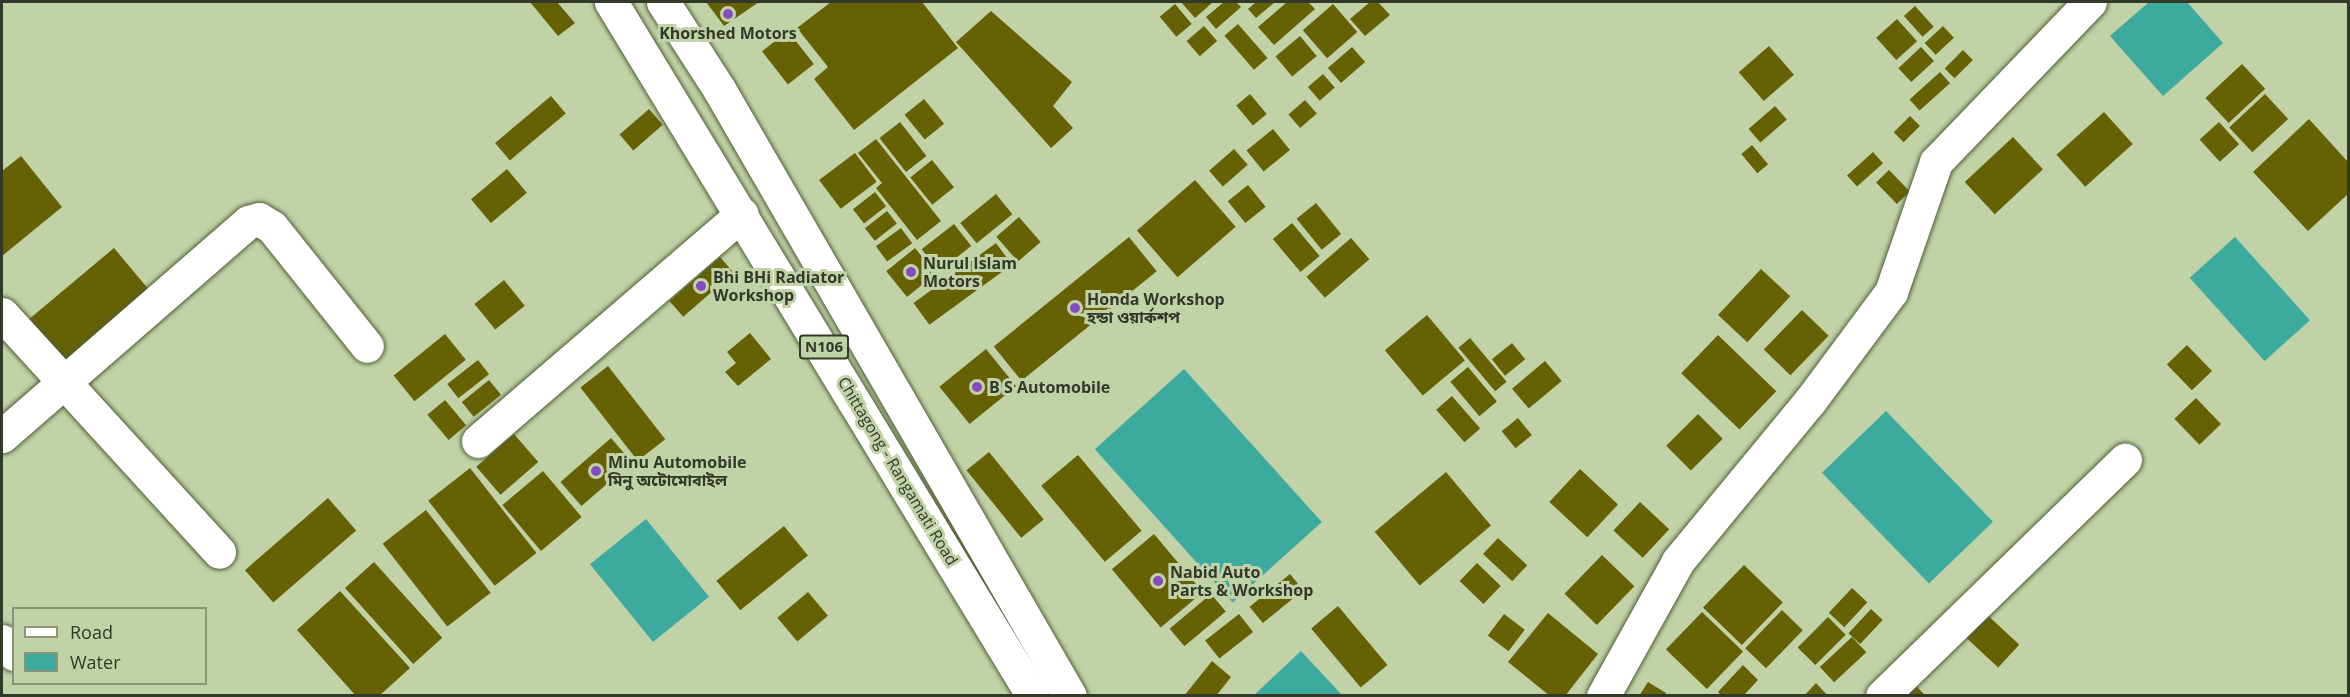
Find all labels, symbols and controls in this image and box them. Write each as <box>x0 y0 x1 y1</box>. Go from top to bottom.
marker: Khorshed Motors <box>721 7 735 21</box>
place label: Khorshed Motors <box>659 23 797 43</box>
place label: Nurul Islam Motors <box>923 253 1017 291</box>
marker: Nurul Islam Motors <box>904 265 918 279</box>
place label: Bhi BHi Radiator Workshop <box>713 267 844 305</box>
marker: Bhi BHi Radiator Workshop <box>694 279 708 293</box>
place label: Honda Workshop হন্ডা ওয়ার্কশপ <box>1087 289 1225 327</box>
marker: Honda Workshop হন্ডা ওয়ার্কশপ <box>1068 301 1082 315</box>
road number: N106 <box>798 335 850 359</box>
street label: Chittagong - Rangamati Road <box>834 373 962 569</box>
place label: B S Automobile <box>989 377 1110 397</box>
marker: B S Automobile <box>970 380 984 394</box>
place label: Minu Automobile মিনু অটোমোবাইল <box>608 452 747 490</box>
marker: Minu Automobile মিনু অটোমোবাইল <box>589 464 603 478</box>
place label: Nabid Auto Parts & Workshop <box>1170 562 1313 600</box>
marker: Nabid Auto Parts & Workshop <box>1151 574 1165 588</box>
legend <box>12 607 207 685</box>
text: Road <box>70 620 113 644</box>
text: Water <box>70 650 121 674</box>

